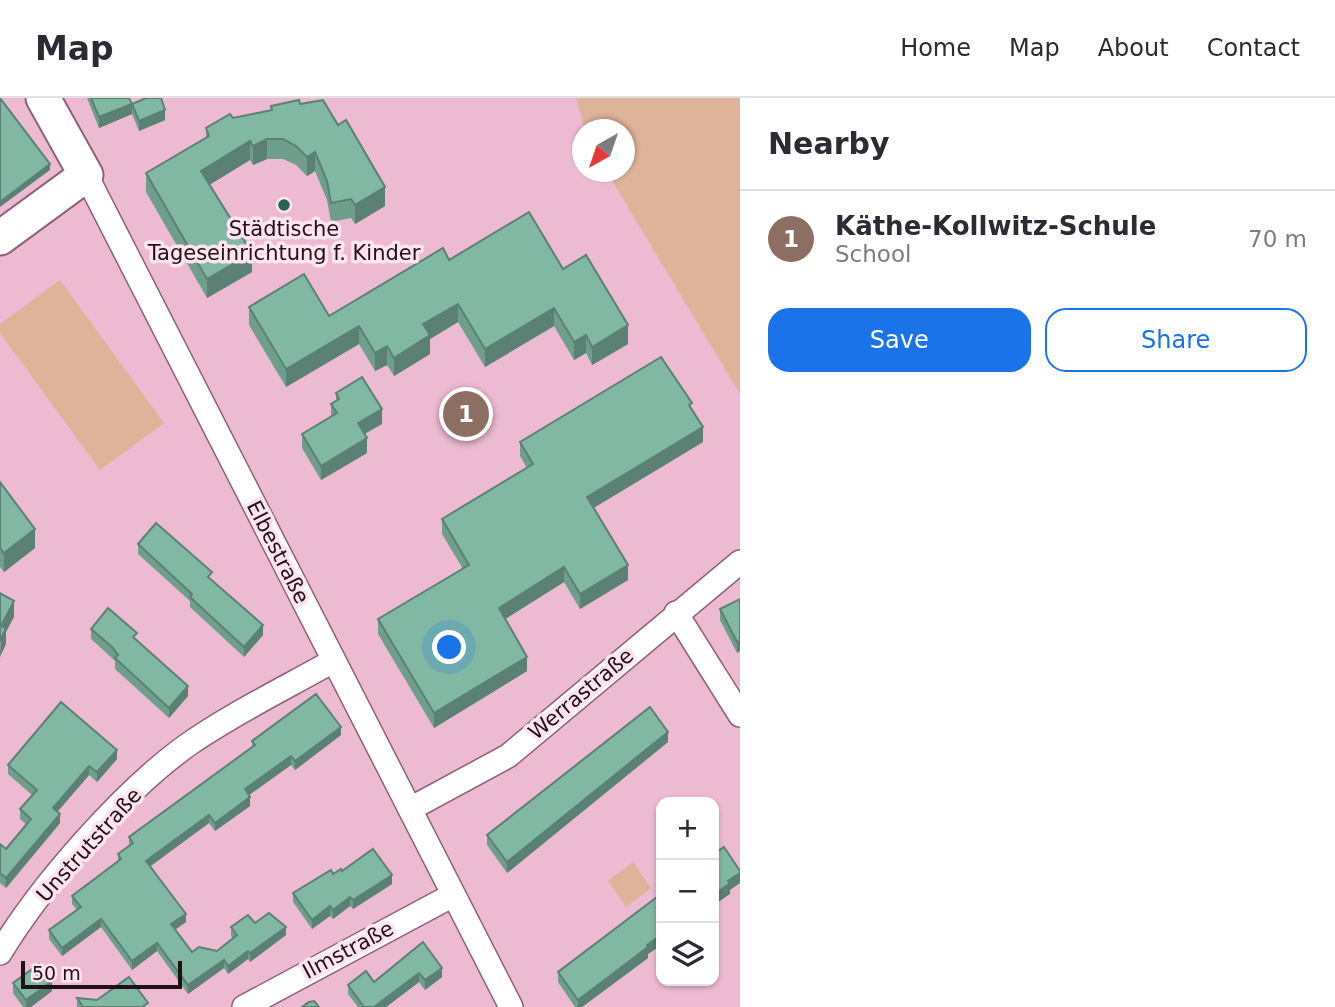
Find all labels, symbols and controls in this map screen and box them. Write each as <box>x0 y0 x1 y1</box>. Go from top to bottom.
text: Map <box>35 29 114 68</box>
text: Home <box>900 34 971 62</box>
text: Map <box>1009 34 1060 62</box>
text: About <box>1098 34 1169 62</box>
text: Contact <box>1207 34 1300 62</box>
north arrow <box>572 119 635 182</box>
text: Nearby <box>768 126 890 161</box>
marker: Städtische Tageseinrichtung f. Kinder <box>276 197 292 213</box>
text: Käthe-Kollwitz-Schule <box>835 211 1156 241</box>
place label: Städtische Tageseinrichtung f. Kinder <box>147 217 421 265</box>
text: 1 <box>783 226 799 252</box>
text: 70 m <box>1248 226 1307 252</box>
text: School <box>835 241 911 267</box>
button: Save <box>768 308 1031 372</box>
button: Share <box>1045 308 1307 372</box>
pin: 1 <box>443 388 489 440</box>
street label: Elbestraße <box>242 497 314 607</box>
your location <box>432 630 466 664</box>
street label: Werrastraße <box>524 643 638 745</box>
street label: Unstrutstraße <box>32 783 146 907</box>
map controls <box>656 797 719 986</box>
button: + <box>656 797 719 860</box>
button: − <box>656 860 719 923</box>
street label: Ilmstraße <box>299 916 397 984</box>
button: layers <box>656 923 719 986</box>
scale bar <box>21 958 182 990</box>
text: 50 m <box>32 962 81 984</box>

